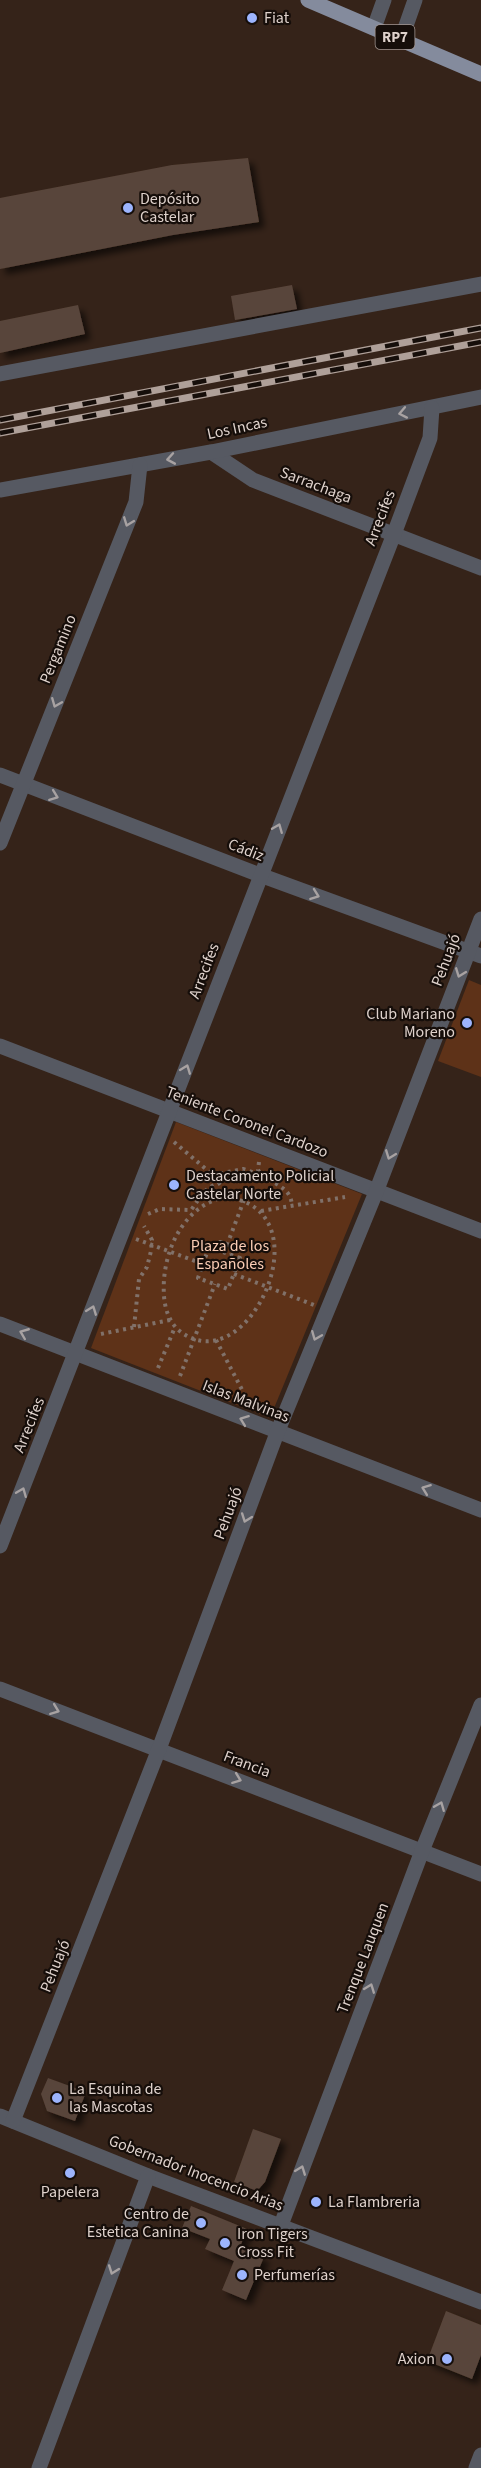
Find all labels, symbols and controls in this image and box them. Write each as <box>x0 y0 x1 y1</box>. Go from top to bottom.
place label: Fiat <box>264 7 290 29</box>
marker: Fiat <box>245 11 259 25</box>
road number: RP7 <box>376 25 414 49</box>
place label: Depósito Castelar <box>140 188 200 228</box>
marker: Depósito Castelar <box>121 201 135 215</box>
one-way arrow <box>399 406 409 419</box>
street label: Los Incas <box>205 411 269 445</box>
one-way arrow <box>166 453 176 465</box>
street label: Sarrachaga <box>277 461 355 509</box>
street label: Arrecifes <box>359 487 401 549</box>
one-way arrow <box>123 516 136 527</box>
street label: Pergamino <box>34 611 82 687</box>
one-way arrow <box>51 697 63 708</box>
one-way arrow <box>48 789 59 801</box>
one-way arrow <box>271 824 283 835</box>
street label: Cádiz <box>225 833 267 867</box>
one-way arrow <box>309 887 320 900</box>
street label: Pehuajó <box>426 931 466 989</box>
street label: Arrecifes <box>183 940 225 1002</box>
one-way arrow <box>455 967 467 978</box>
place label: Club Mariano Moreno <box>366 1003 455 1043</box>
marker: Club Mariano Moreno <box>460 1016 474 1030</box>
one-way arrow <box>178 1065 191 1075</box>
street label: Teniente Coronel Cardozo <box>163 1081 331 1163</box>
one-way arrow <box>385 1149 397 1160</box>
place label: Destacamento Policial Castelar Norte <box>186 1165 334 1205</box>
marker: Destacamento Policial Castelar Norte <box>167 1178 181 1192</box>
park label: Plaza de los Españoles <box>191 1235 269 1275</box>
one-way arrow <box>85 1305 98 1316</box>
one-way arrow <box>19 1328 30 1340</box>
one-way arrow <box>311 1330 323 1341</box>
street label: Islas Malvinas <box>199 1374 293 1428</box>
street label: Arrecifes <box>8 1394 50 1456</box>
one-way arrow <box>239 1415 250 1427</box>
street label: Pehuajó <box>208 1484 248 1542</box>
one-way arrow <box>421 1484 432 1496</box>
one-way arrow <box>14 1487 27 1497</box>
one-way arrow <box>240 1512 253 1522</box>
one-way arrow <box>49 1702 60 1715</box>
street label: Francia <box>220 1745 274 1783</box>
one-way arrow <box>231 1772 242 1784</box>
one-way arrow <box>433 1801 446 1812</box>
street label: Trenque Lauquen <box>332 1899 394 2017</box>
street label: Pehuajó <box>35 1937 75 1995</box>
one-way arrow <box>363 1983 376 1994</box>
place label: La Esquina de las Mascotas <box>69 2078 162 2118</box>
marker: La Esquina de las Mascotas <box>50 2091 64 2105</box>
street label: Gobernador Inocencio Arias <box>106 2130 287 2217</box>
one-way arrow <box>294 2165 307 2176</box>
marker: Papelera <box>63 2166 77 2180</box>
place label: Papelera <box>41 2181 99 2203</box>
place label: La Flambreria <box>328 2191 420 2213</box>
marker: La Flambreria <box>309 2195 323 2209</box>
place label: Centro de Estetica Canina <box>87 2203 189 2243</box>
marker: Centro de Estetica Canina <box>194 2216 208 2230</box>
place label: Iron Tigers Cross Fit <box>237 2223 308 2263</box>
marker: Iron Tigers Cross Fit <box>218 2236 232 2250</box>
one-way arrow <box>108 2264 121 2275</box>
place label: Perfumerías <box>254 2264 335 2286</box>
marker: Perfumerías <box>235 2268 249 2282</box>
place label: Axion <box>398 2348 435 2370</box>
marker: Axion <box>440 2352 454 2366</box>

